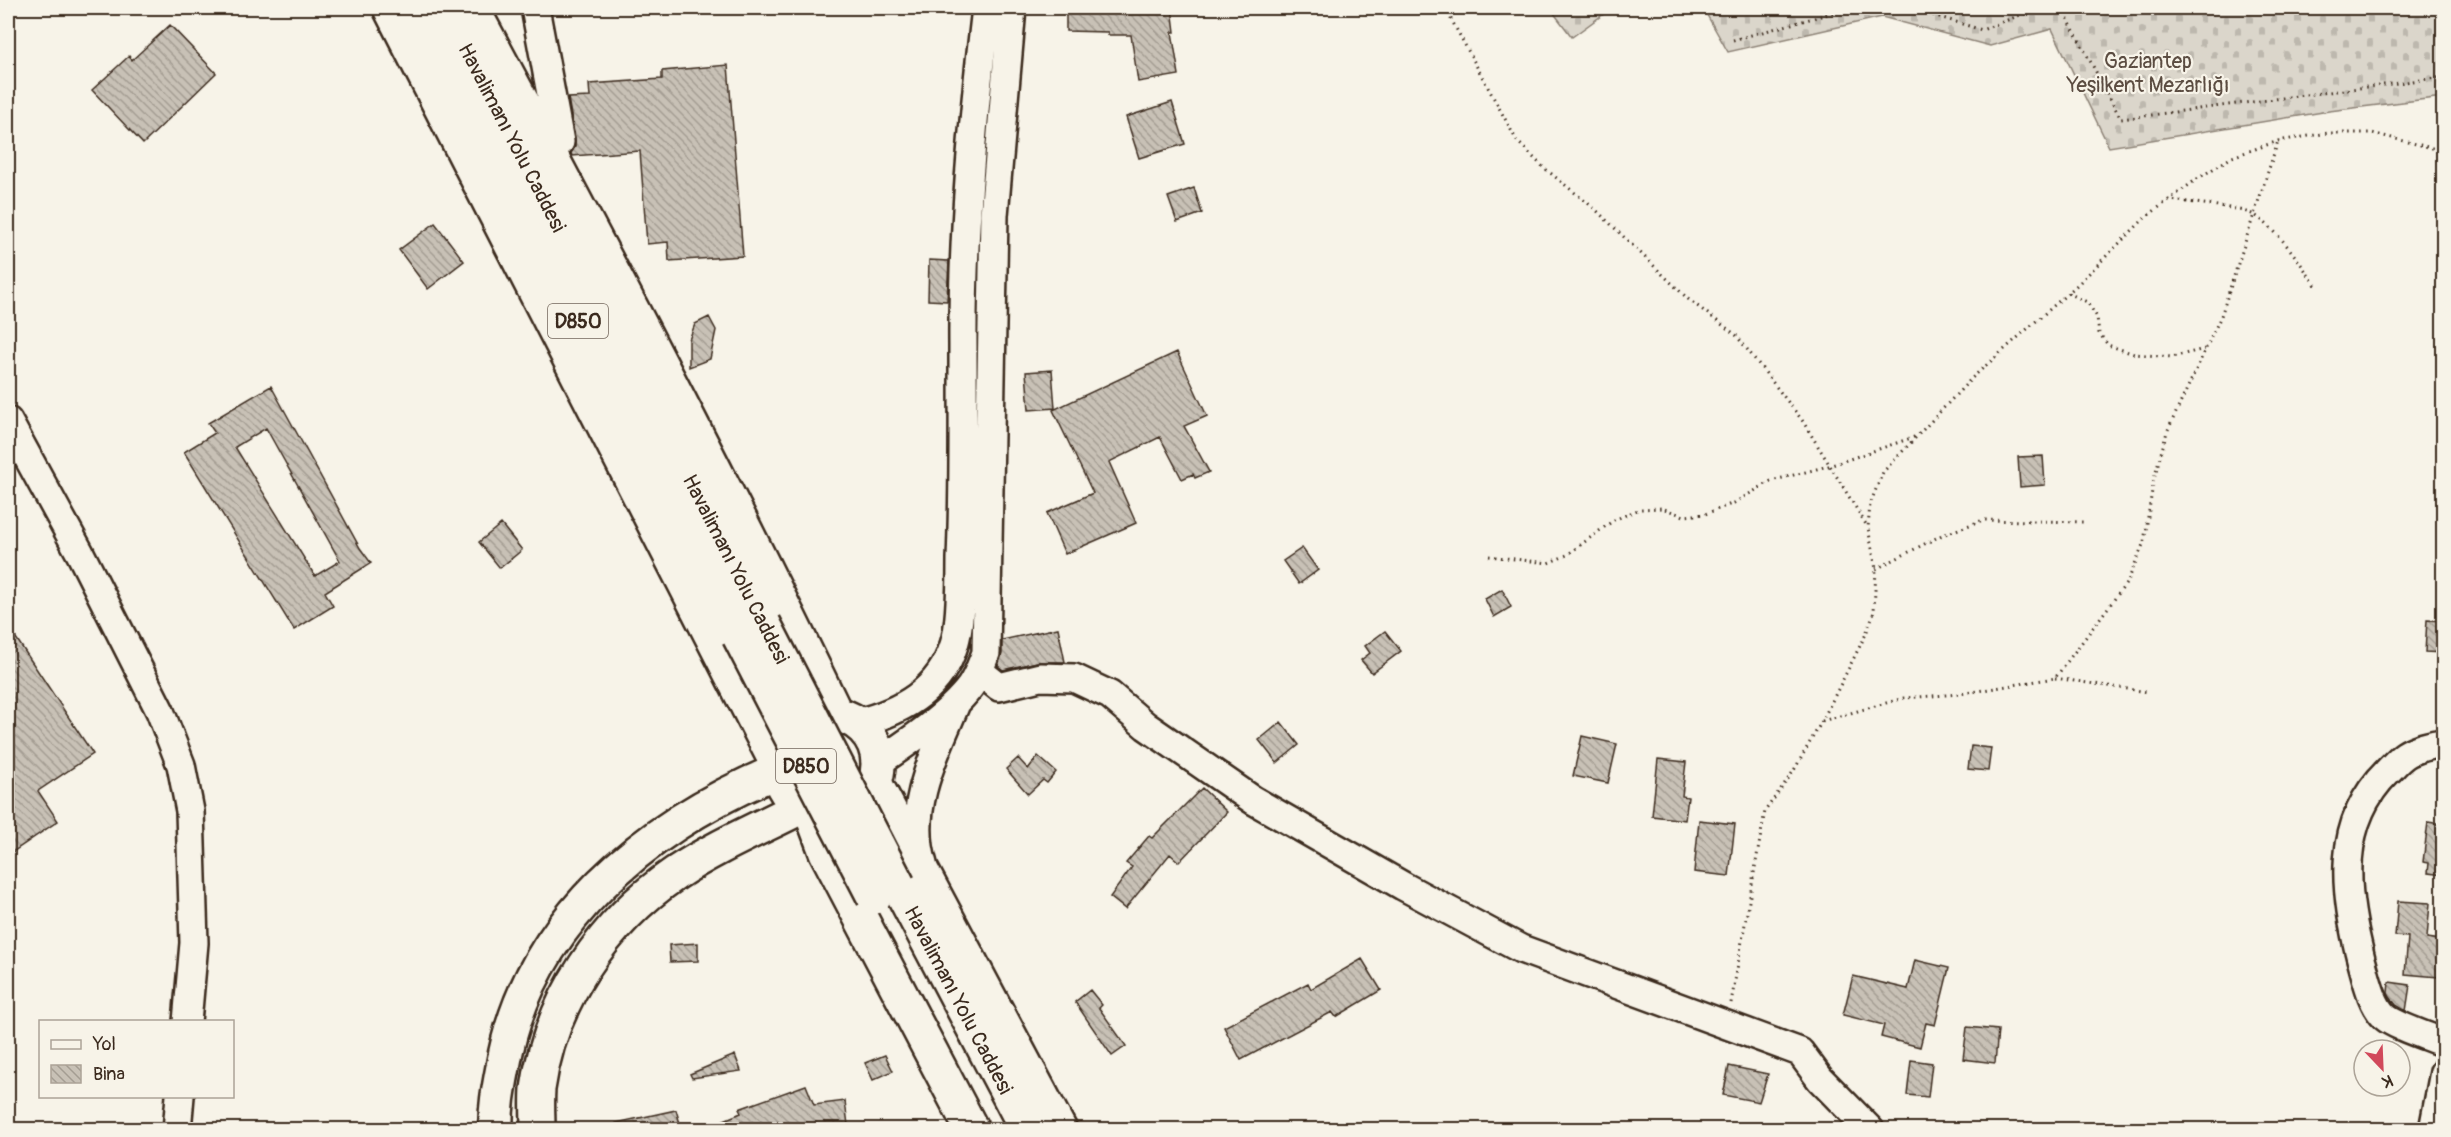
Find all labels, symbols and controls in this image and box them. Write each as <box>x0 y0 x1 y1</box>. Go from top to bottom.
street label: Havalimanı Yolu Caddesi <box>452 39 572 237</box>
park label: Gaziantep Yeşilkent Mezarlığı <box>2066 48 2229 99</box>
road number: D850 <box>548 304 608 338</box>
street label: Havalimanı Yolu Caddesi <box>676 470 795 669</box>
road number: D850 <box>776 749 836 783</box>
street label: Havalimanı Yolu Caddesi <box>897 901 1019 1099</box>
legend <box>39 1020 234 1098</box>
text: Yol <box>92 1033 116 1056</box>
north arrow <box>2352 1038 2412 1098</box>
text: Bina <box>93 1063 125 1086</box>
text: K <box>2379 1070 2396 1092</box>

